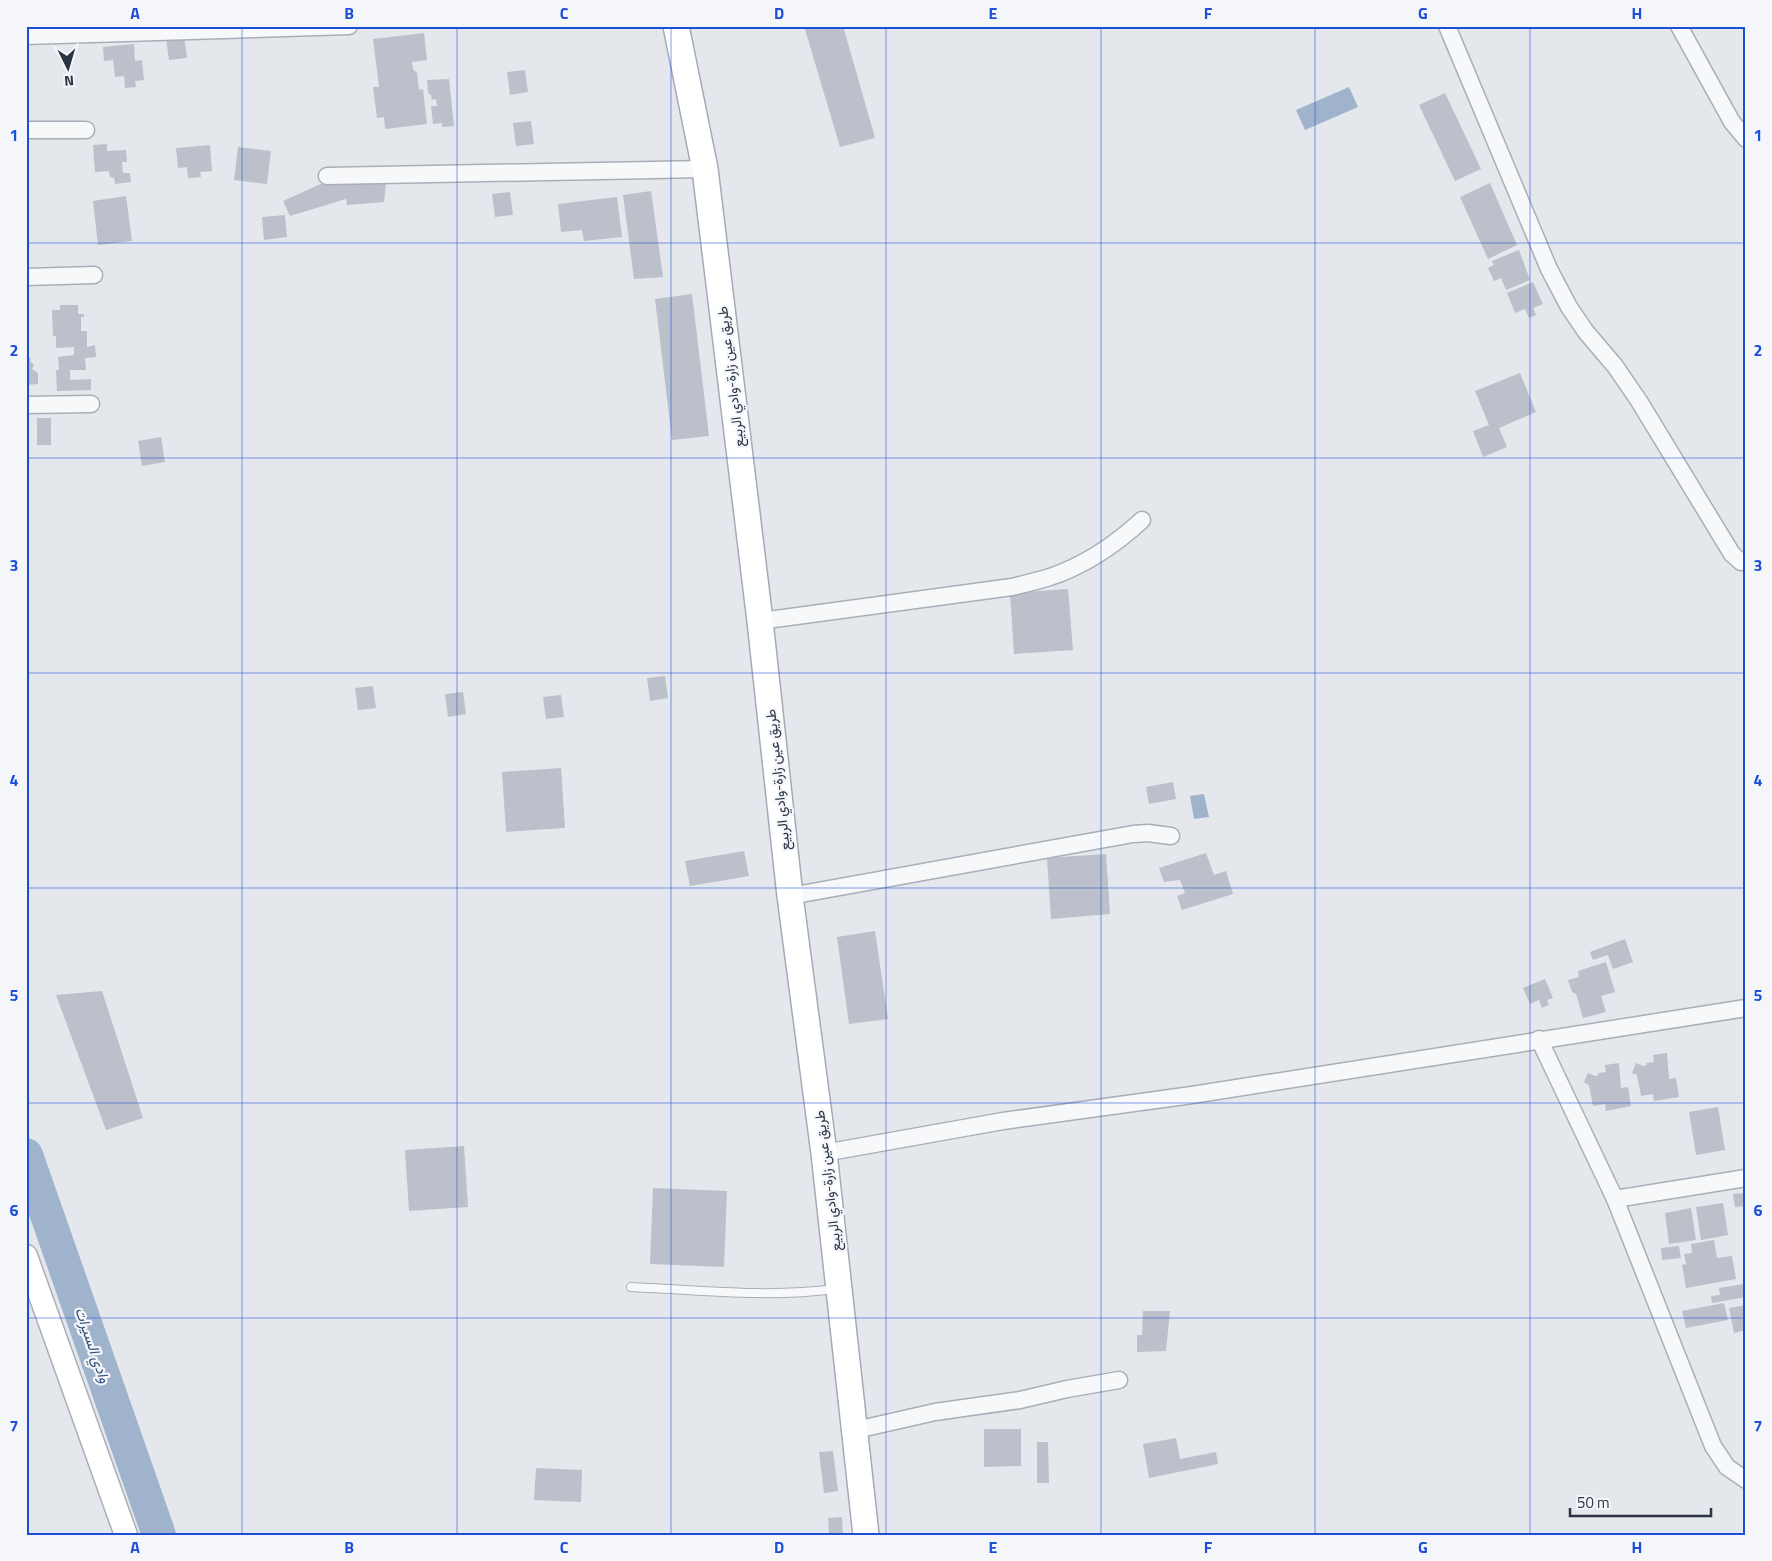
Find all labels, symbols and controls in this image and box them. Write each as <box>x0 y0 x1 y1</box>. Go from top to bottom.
text: A <box>130 1 140 25</box>
text: B <box>344 1 354 25</box>
text: C <box>560 1 569 25</box>
text: D <box>774 1 784 25</box>
text: E <box>989 1 998 25</box>
text: F <box>1204 1 1213 25</box>
text: G <box>1418 1 1428 25</box>
text: H <box>1632 1 1642 25</box>
north arrow <box>42 42 92 92</box>
text: N <box>63 71 75 92</box>
text: 1 <box>10 123 18 147</box>
text: 1 <box>1754 123 1762 147</box>
street label: طريق عين زارة-وادي الربيع <box>711 305 751 449</box>
text: 2 <box>10 338 18 362</box>
text: 2 <box>1754 338 1762 362</box>
text: 3 <box>10 553 18 577</box>
text: 3 <box>1754 553 1762 577</box>
street label: طريق عين زارة-وادي الربيع <box>759 708 797 852</box>
text: 4 <box>10 768 19 792</box>
text: 4 <box>1754 768 1763 792</box>
text: 5 <box>10 983 19 1007</box>
text: 5 <box>1754 983 1763 1007</box>
street label: طريق عين زارة-وادي الربيع <box>808 1109 848 1253</box>
text: 6 <box>10 1198 19 1222</box>
text: 6 <box>1754 1198 1763 1222</box>
water label: وادي السيرات <box>68 1304 117 1387</box>
text: 7 <box>10 1414 18 1438</box>
text: 7 <box>1754 1414 1762 1438</box>
scale bar <box>1570 1486 1711 1518</box>
text: 50 m <box>1577 1491 1610 1514</box>
text: A <box>130 1535 140 1559</box>
text: B <box>344 1535 354 1559</box>
text: C <box>560 1535 569 1559</box>
text: D <box>774 1535 784 1559</box>
text: E <box>989 1535 998 1559</box>
text: F <box>1204 1535 1213 1559</box>
text: G <box>1418 1535 1428 1559</box>
text: H <box>1632 1535 1642 1559</box>

